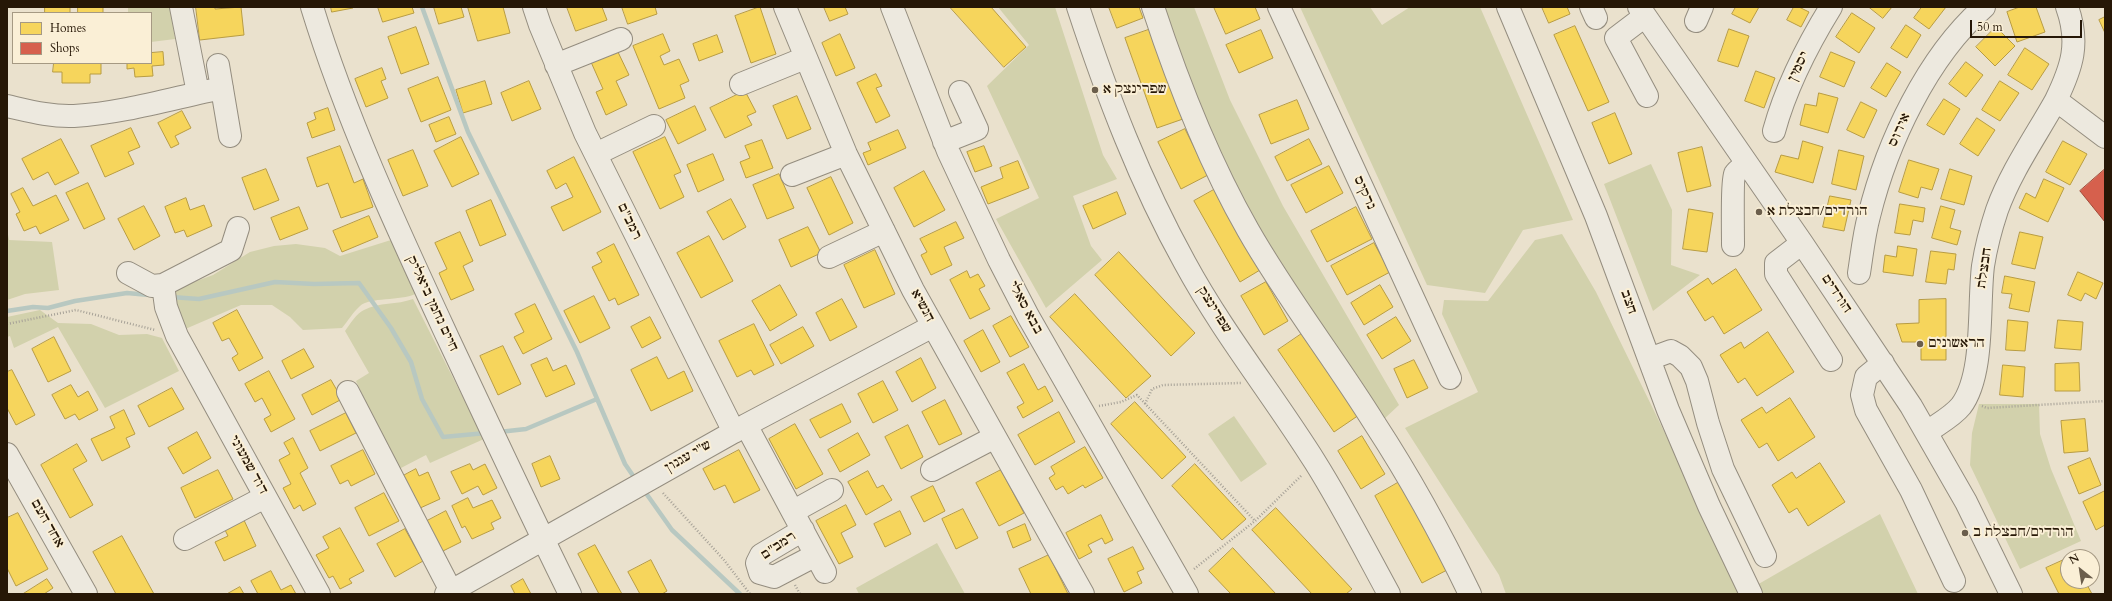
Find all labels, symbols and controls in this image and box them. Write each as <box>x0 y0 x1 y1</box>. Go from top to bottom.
legend <box>12 12 152 64</box>
scale bar <box>1972 12 2084 38</box>
text: 50 m <box>1977 19 2003 35</box>
text: Homes <box>50 20 86 36</box>
text: Shops <box>50 40 79 56</box>
street label: יסמין <box>1785 49 1813 85</box>
place label: שפרינצק א <box>1103 82 1166 98</box>
marker: שפרינצק א <box>1090 85 1100 95</box>
street label: אירוס <box>1886 111 1914 149</box>
street label: נרקיס <box>1350 174 1378 212</box>
street label: רמב"ם <box>614 201 644 243</box>
place label: הורדים/חבצלת א <box>1767 204 1868 220</box>
marker: הורדים/חבצלת א <box>1754 207 1764 217</box>
street label: חבצלת <box>1974 246 1996 290</box>
street label: חיים נחמן ביאליק <box>403 254 461 354</box>
street label: הורדים <box>1817 272 1855 316</box>
street label: בבא סאלי <box>1004 279 1046 337</box>
street label: שפרינצק <box>1194 284 1234 336</box>
street label: הנשיא <box>907 287 937 325</box>
street label: חצב <box>1616 288 1640 316</box>
place label: הראשונים <box>1928 336 1985 352</box>
marker: הראשונים <box>1915 339 1925 349</box>
street label: דוד שמעוני <box>225 433 271 497</box>
street label: ש"י עגנון <box>662 437 714 477</box>
street label: אחד העם <box>27 497 67 551</box>
place label: הורדים/חבצלת ב <box>1973 525 2074 541</box>
marker: הורדים/חבצלת ב <box>1960 528 1970 538</box>
street label: רמב"ם <box>759 529 799 563</box>
north arrow <box>2060 549 2100 589</box>
text: N <box>2066 550 2082 568</box>

